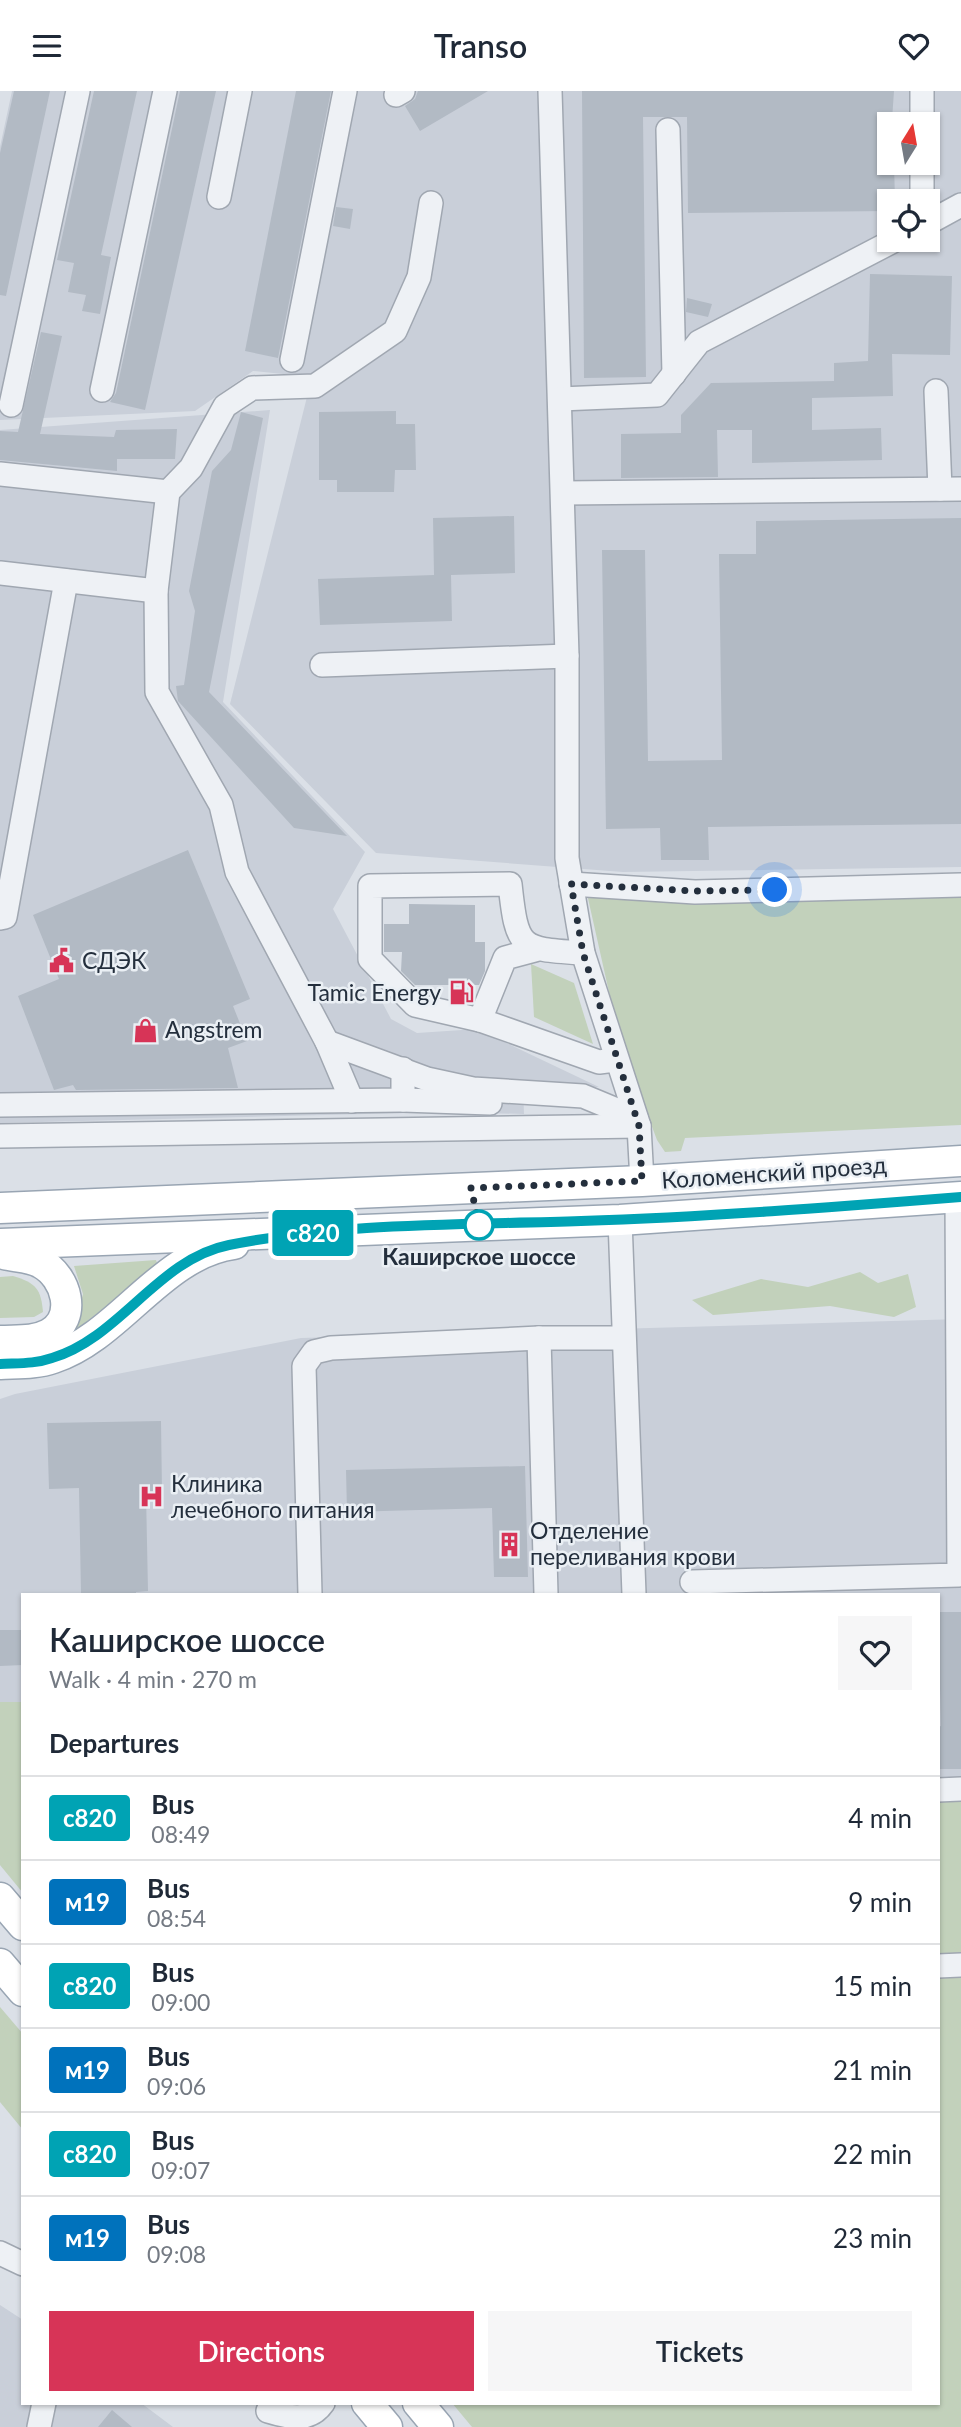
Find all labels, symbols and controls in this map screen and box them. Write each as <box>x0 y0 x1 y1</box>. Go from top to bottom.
text: Transo <box>434 26 527 65</box>
icon: menu <box>28 27 66 65</box>
icon: heart <box>895 27 933 65</box>
north arrow <box>877 112 940 175</box>
map controls <box>877 112 940 252</box>
button: locate <box>877 189 940 252</box>
your location <box>757 872 792 907</box>
place label: СДЭК <box>82 946 147 974</box>
public building icon: СДЭК <box>48 947 76 975</box>
place label: Tamic Energy <box>307 978 441 1006</box>
fuel station icon: Tamic Energy <box>447 979 475 1007</box>
place label: Angstrem <box>165 1015 263 1043</box>
shop icon: Angstrem <box>131 1016 159 1044</box>
street label: Коломенский проезд <box>660 1150 888 1194</box>
line badge: с820 <box>264 1210 362 1256</box>
marker: Каширское шоссе <box>464 1210 494 1240</box>
text: с820 <box>286 1218 340 1247</box>
place label: Каширское шоссе <box>382 1242 576 1270</box>
place label: Клиника лечебного питания <box>171 1469 375 1523</box>
hospital icon: Клиника лечебного питания <box>137 1483 165 1511</box>
place label: Отделение переливания крови <box>530 1516 736 1570</box>
building icon: Отделение переливания крови <box>496 1530 524 1558</box>
button: heart <box>838 1616 912 1690</box>
text: Каширское шоссе <box>49 1619 325 1659</box>
text: Walk · 4 min · 270 m <box>49 1665 257 1693</box>
text: Departures <box>49 1727 179 1759</box>
text: Bus <box>151 1788 194 1820</box>
text: 4 min <box>848 1802 912 1834</box>
text: с820 <box>63 1803 116 1832</box>
text: 08:49 <box>151 1820 210 1848</box>
text: Bus <box>147 1872 190 1904</box>
text: 9 min <box>848 1886 912 1918</box>
text: м19 <box>65 1887 110 1916</box>
text: 08:54 <box>147 1904 206 1932</box>
text: Bus <box>151 1956 194 1988</box>
text: 15 min <box>833 1970 912 2002</box>
text: с820 <box>63 1971 116 2000</box>
text: 09:00 <box>151 1988 210 2016</box>
text: Bus <box>147 2040 190 2072</box>
text: 21 min <box>833 2054 912 2086</box>
text: м19 <box>65 2055 110 2084</box>
text: 09:06 <box>147 2072 206 2100</box>
text: Bus <box>151 2124 194 2156</box>
text: 22 min <box>833 2138 912 2170</box>
text: с820 <box>63 2139 116 2168</box>
text: 09:07 <box>151 2156 210 2184</box>
text: Bus <box>147 2208 190 2240</box>
text: 23 min <box>833 2222 912 2254</box>
text: м19 <box>65 2223 110 2252</box>
text: 09:08 <box>147 2240 206 2268</box>
button: Directions <box>49 2311 474 2391</box>
button: Tickets <box>488 2311 912 2391</box>

